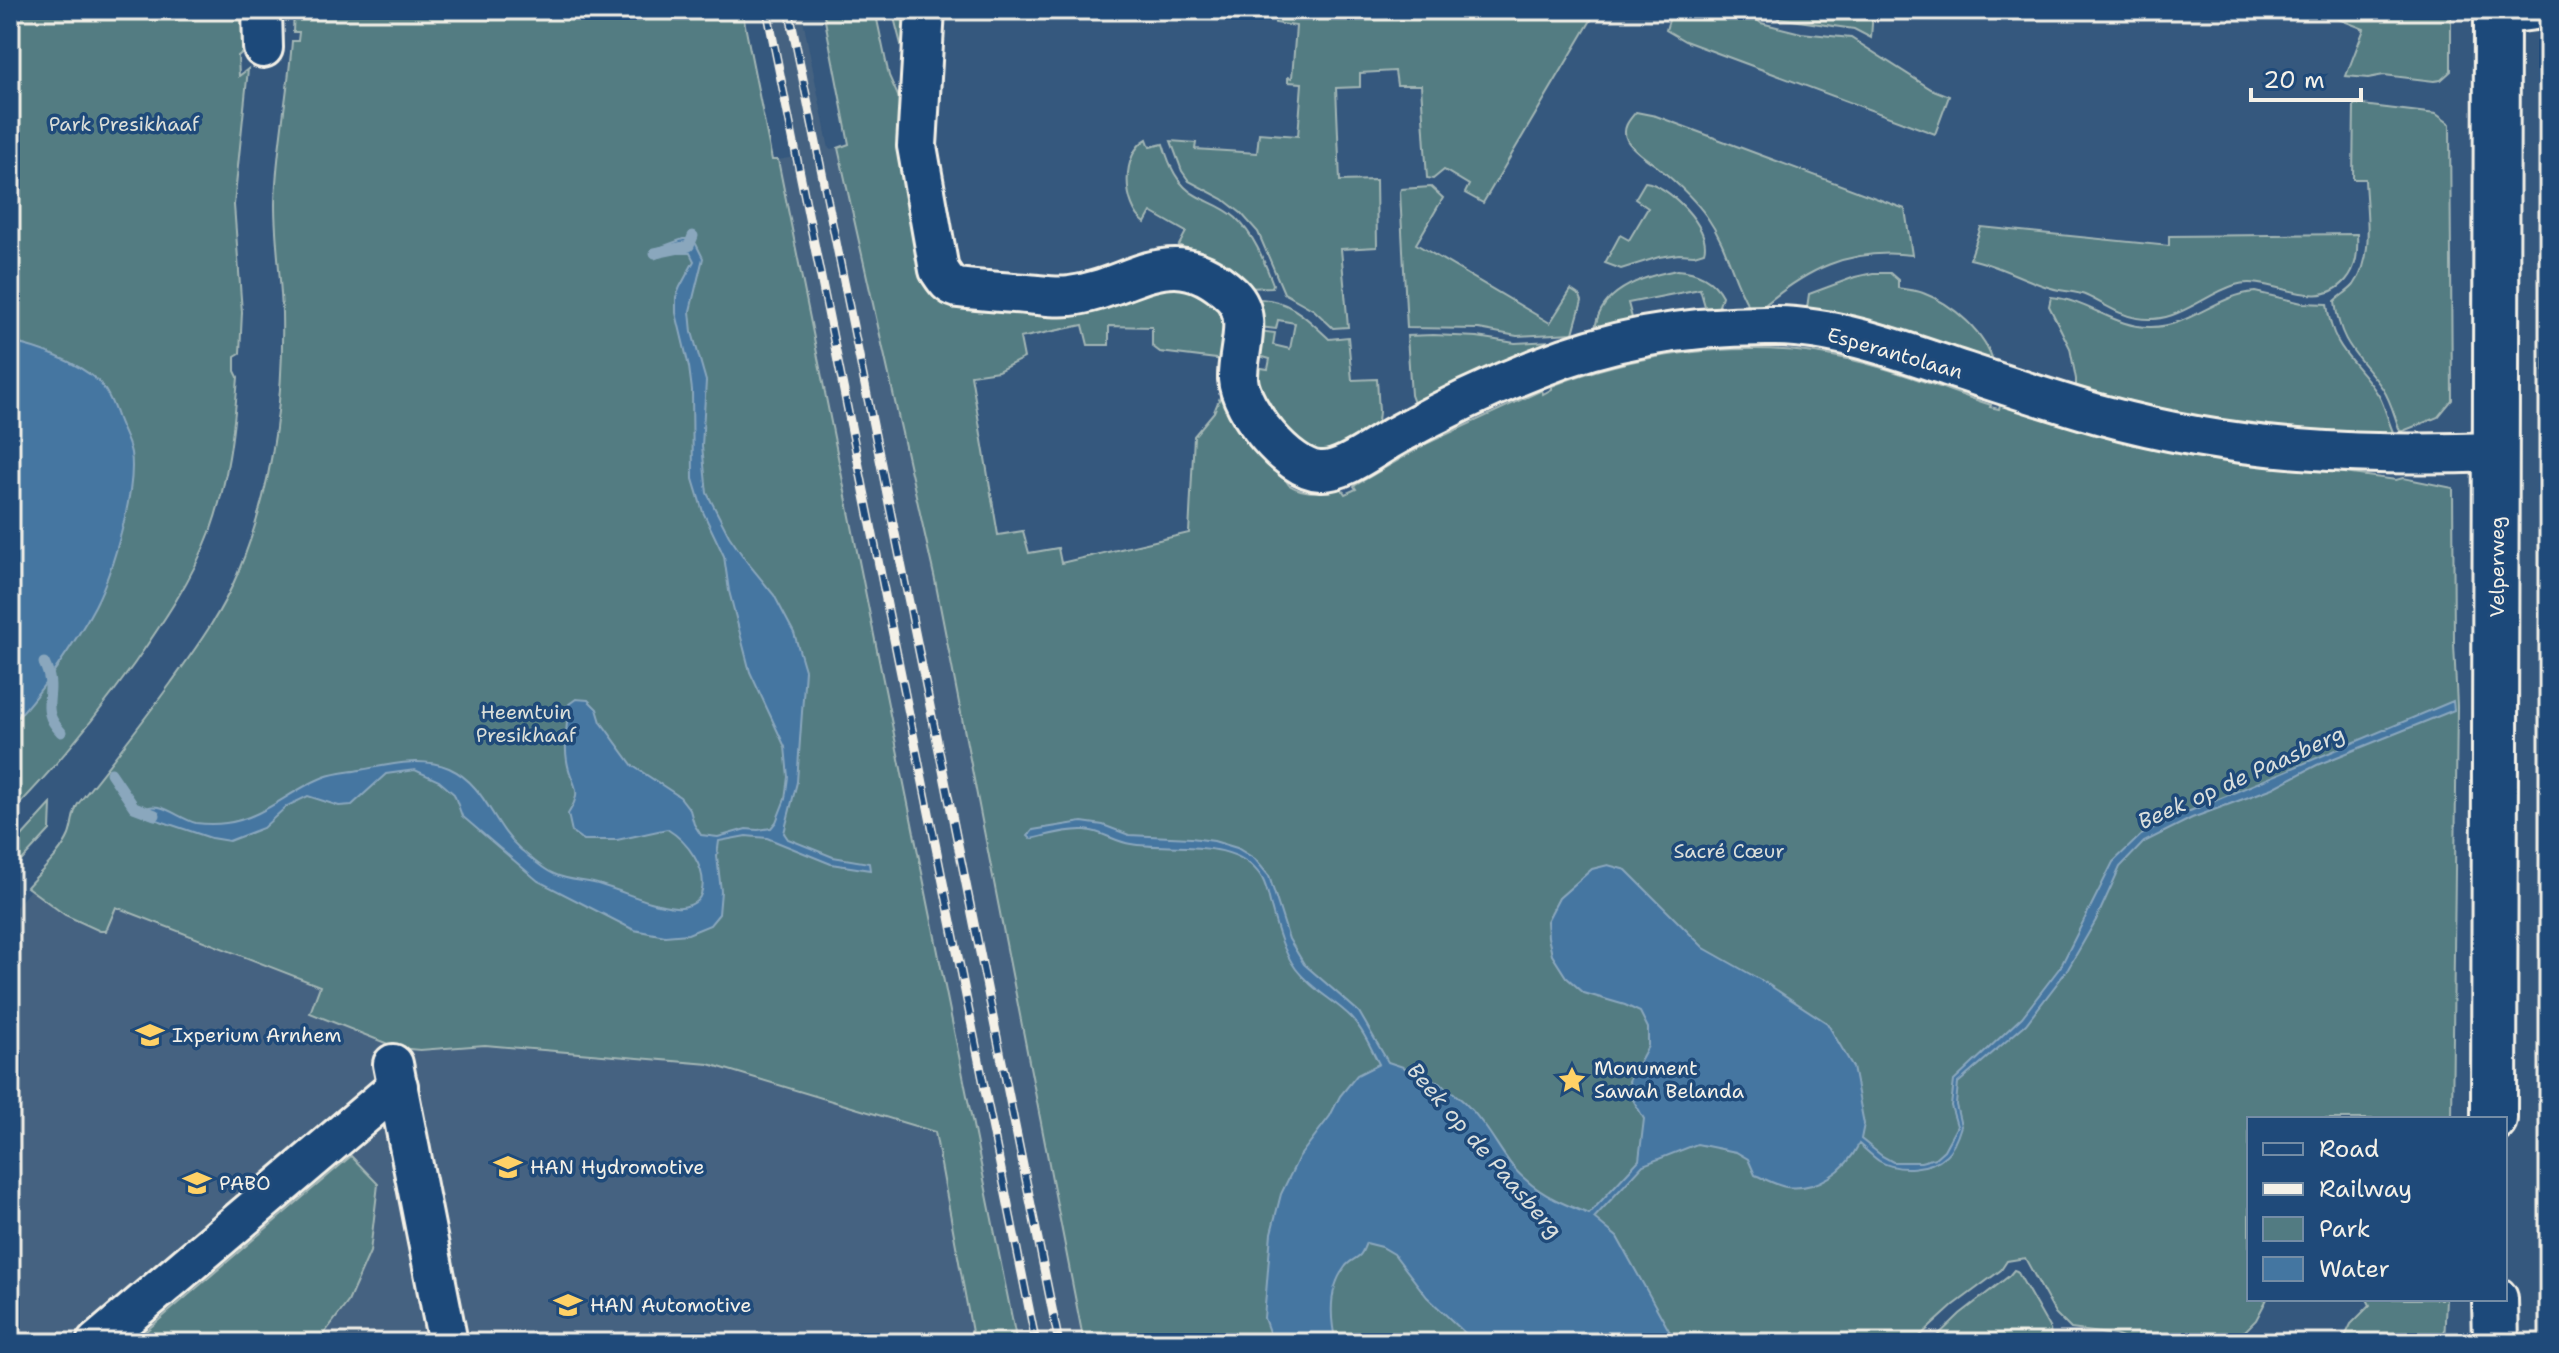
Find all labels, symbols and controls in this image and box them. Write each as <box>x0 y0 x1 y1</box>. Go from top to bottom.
scale bar <box>2251 52 2361 102</box>
text: 20 m <box>2263 64 2325 96</box>
park label: Park Presikhaaf <box>49 111 200 137</box>
street label: Esperantolaan <box>1824 321 1966 385</box>
street label: Velperweg <box>2484 516 2510 618</box>
park label: Heemtuin Presikhaaf <box>476 699 577 748</box>
water label: Beek op de Paasberg <box>2133 719 2349 836</box>
park label: Sacré Cœur <box>1673 838 1785 864</box>
school or university icon: Ixperium Arnhem <box>135 1020 165 1050</box>
place label: Ixperium Arnhem <box>172 1022 341 1048</box>
place label: Monument Sawah Belanda <box>1594 1055 1745 1104</box>
water label: Beek op de Paasberg <box>1400 1056 1569 1244</box>
place icon: Monument Sawah Belanda <box>1557 1065 1587 1095</box>
legend <box>2247 1117 2507 1301</box>
text: Road <box>2319 1133 2379 1165</box>
school or university icon: HAN Hydromotive <box>493 1152 523 1182</box>
place label: HAN Hydromotive <box>530 1154 705 1180</box>
school or university icon: PABO <box>182 1168 212 1198</box>
place label: PABO <box>219 1170 271 1196</box>
text: Railway <box>2319 1173 2412 1205</box>
text: Park <box>2319 1213 2371 1245</box>
text: Water <box>2319 1253 2390 1285</box>
school or university icon: HAN Automotive <box>553 1290 583 1320</box>
place label: HAN Automotive <box>590 1292 752 1318</box>

